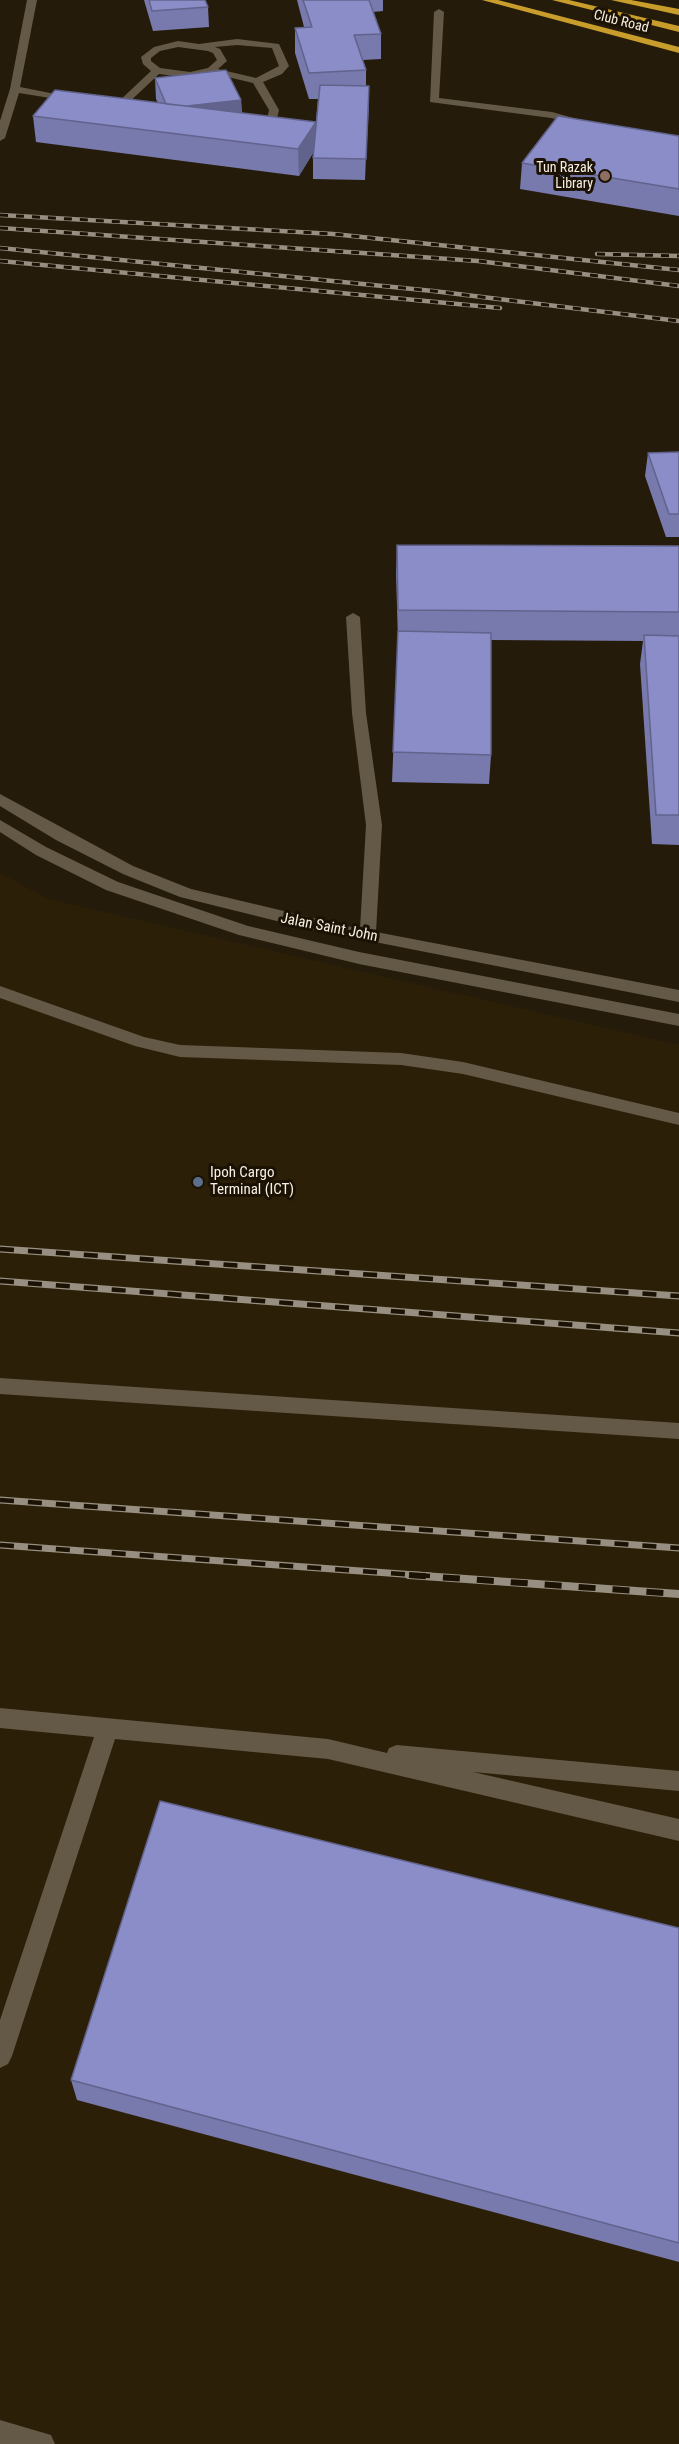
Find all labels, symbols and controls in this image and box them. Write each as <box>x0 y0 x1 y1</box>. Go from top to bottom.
street label: Club Road <box>592 7 650 37</box>
place label: Tun Razak Library <box>536 160 593 192</box>
marker: Tun Razak Library <box>598 169 612 183</box>
street label: Jalan Saint John <box>279 910 379 946</box>
place label: Ipoh Cargo Terminal (ICT) <box>210 1164 294 1199</box>
marker: Ipoh Cargo Terminal (ICT) <box>191 1175 205 1189</box>

